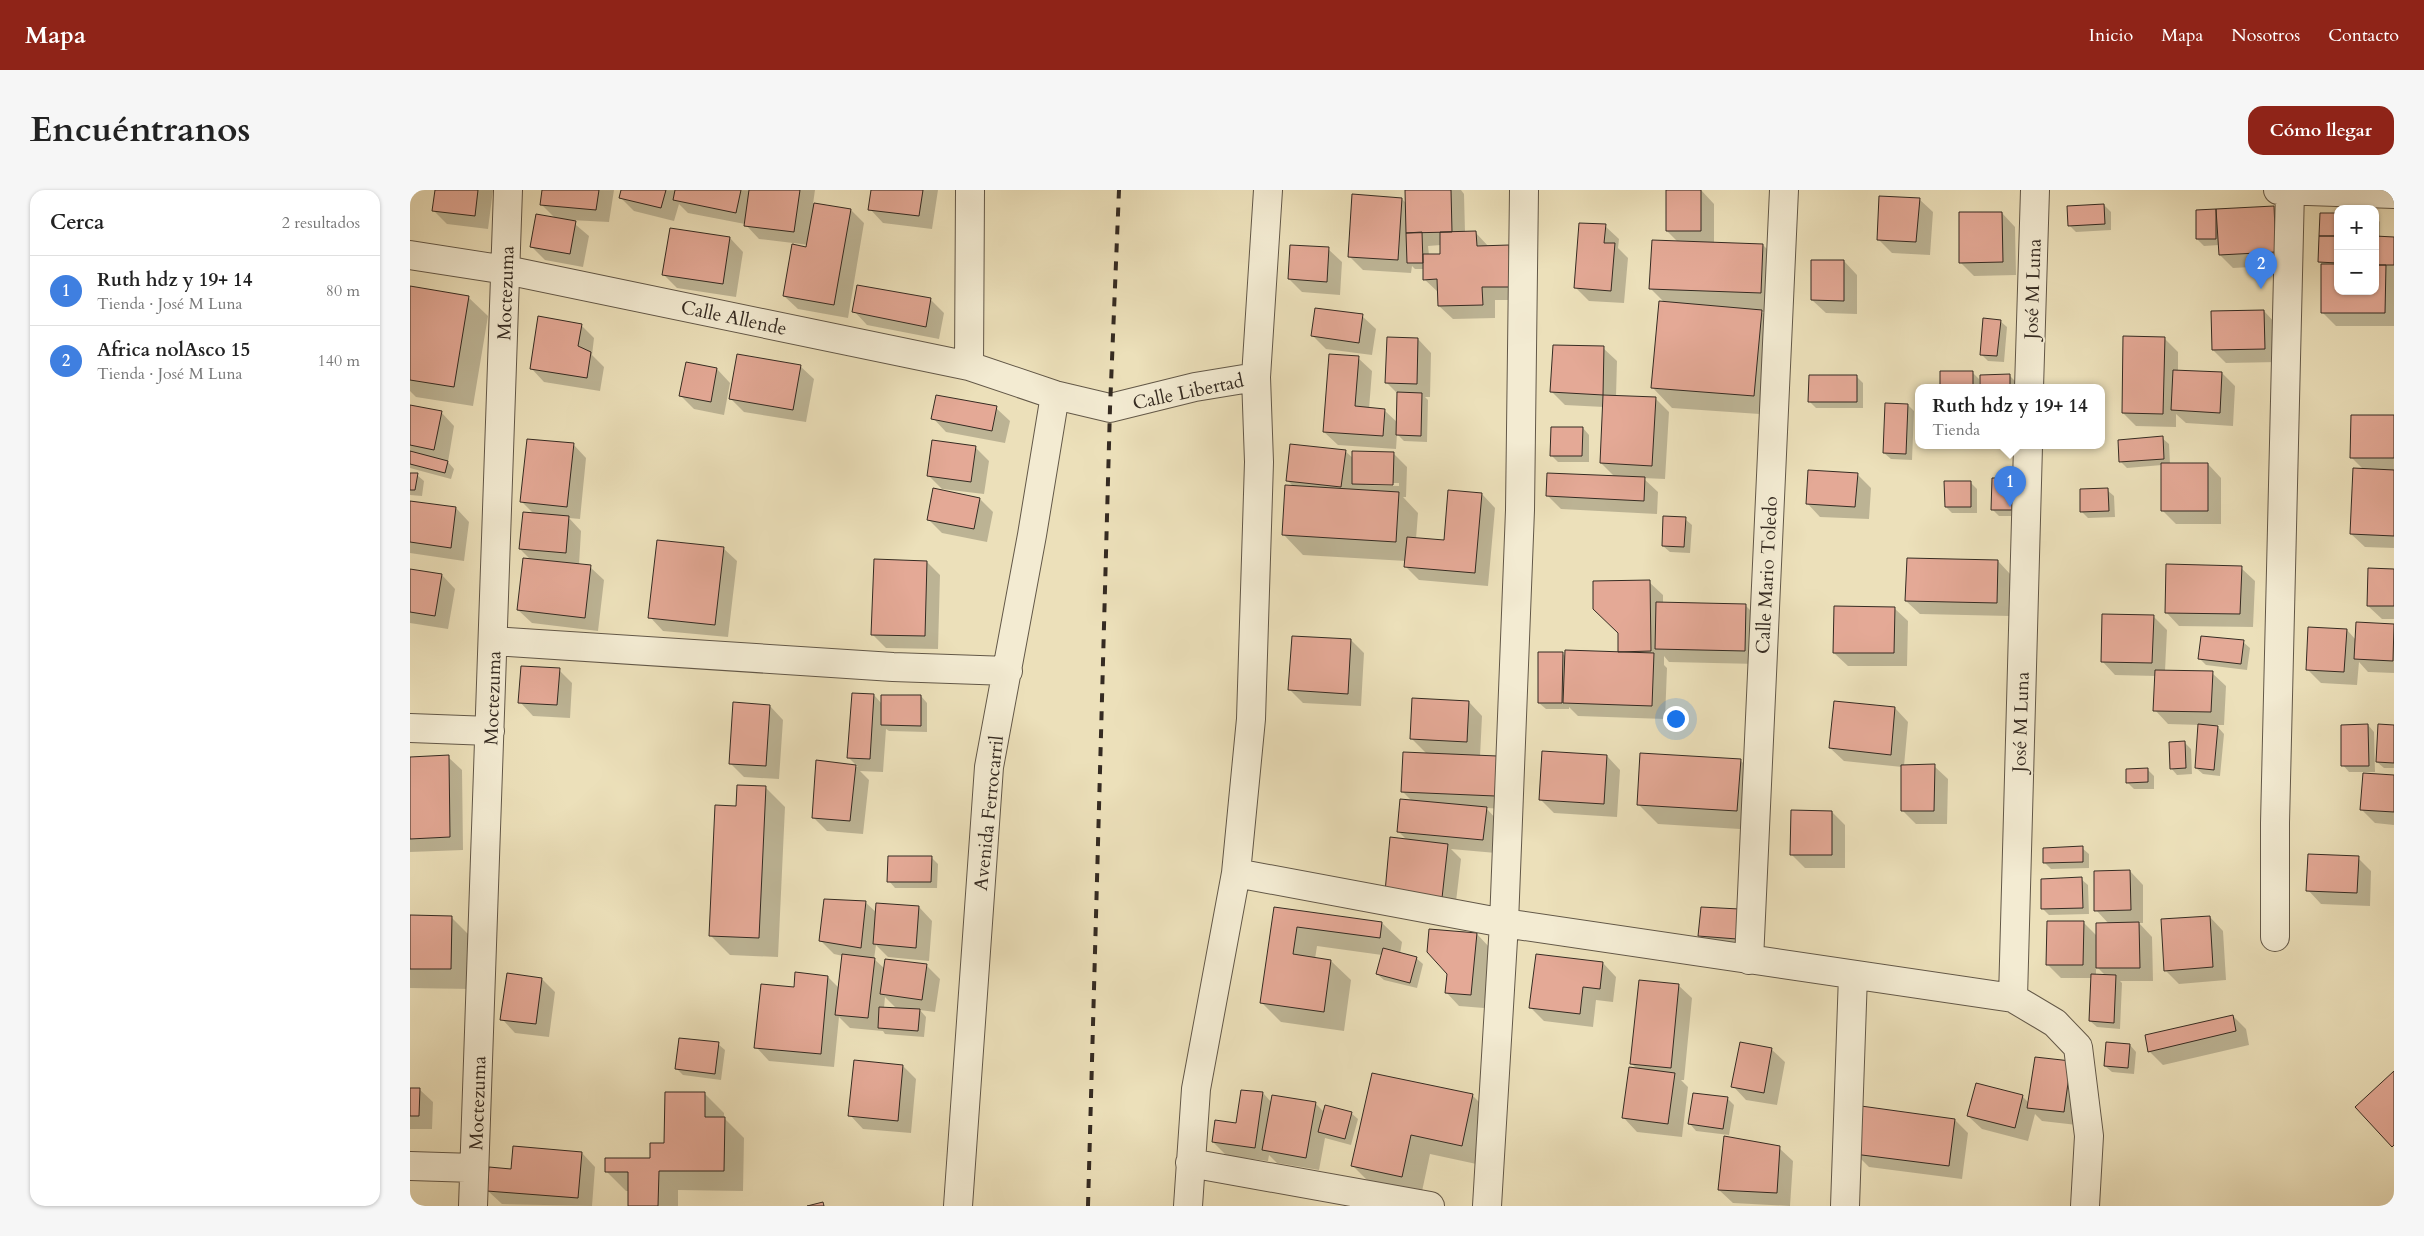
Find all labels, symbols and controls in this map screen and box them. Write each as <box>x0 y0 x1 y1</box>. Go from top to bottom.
text: Mapa <box>25 19 86 52</box>
text: Inicio <box>2089 23 2133 48</box>
text: Mapa <box>2161 23 2203 48</box>
text: Nosotros <box>2231 23 2300 48</box>
text: Contacto <box>2328 23 2399 48</box>
text: Encuéntranos <box>30 106 251 154</box>
button: Cómo llegar <box>2248 106 2394 155</box>
map controls <box>2334 205 2379 295</box>
button: + <box>2334 205 2379 250</box>
text: Cerca <box>50 208 104 237</box>
text: 2 resultados <box>282 212 360 234</box>
street label: José M Luna <box>2018 238 2048 343</box>
street label: Moctezuma <box>491 245 521 341</box>
pin: 2 <box>2245 248 2277 289</box>
button: − <box>2334 250 2379 295</box>
text: Ruth hdz y 19+ 14 <box>97 267 253 293</box>
text: 1 <box>62 280 70 302</box>
text: 80 m <box>326 280 360 302</box>
text: Tienda · José M Luna <box>97 293 243 315</box>
street label: Calle Allende <box>679 294 789 342</box>
text: Africa nolAsco 15 <box>97 337 250 363</box>
text: 2 <box>62 350 70 372</box>
text: 140 m <box>318 350 360 372</box>
text: Tienda · José M Luna <box>97 363 243 385</box>
street label: Calle Libertad <box>1130 368 1246 416</box>
popup <box>1915 384 2105 449</box>
text: Ruth hdz y 19+ 14 <box>1932 393 2088 419</box>
text: Tienda <box>1932 419 1980 441</box>
pin: 1 <box>1994 466 2026 507</box>
street label: Calle Mario Toledo <box>1750 496 1784 655</box>
street label: Moctezuma <box>478 650 508 746</box>
street label: José M Luna <box>2006 671 2036 776</box>
your location <box>1663 706 1689 732</box>
street label: Avenida Ferrocarril <box>968 734 1010 892</box>
street label: Moctezuma <box>463 1055 493 1151</box>

